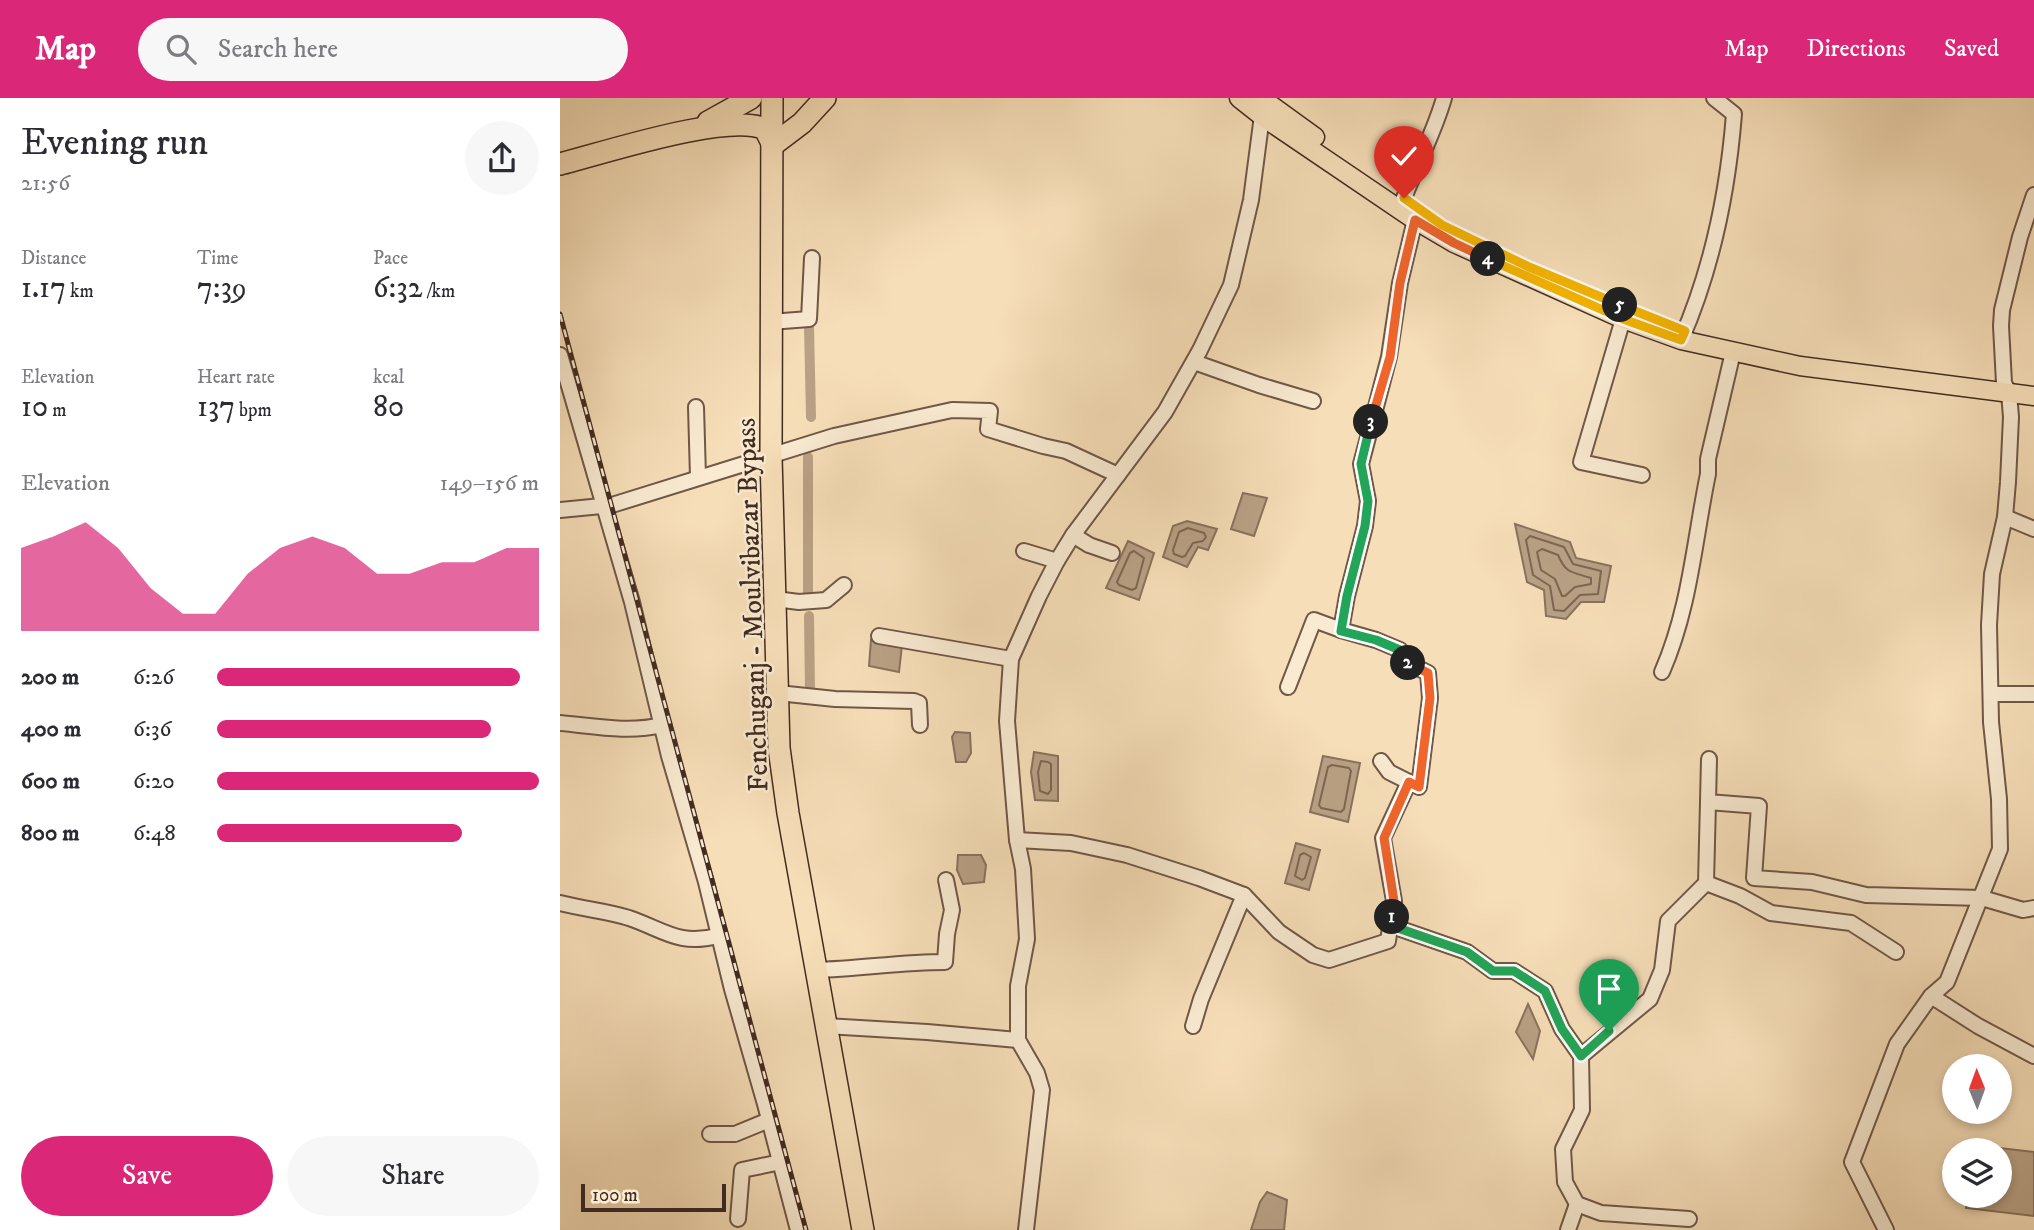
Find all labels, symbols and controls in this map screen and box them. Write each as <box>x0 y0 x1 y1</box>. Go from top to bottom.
search box <box>138 18 628 81</box>
text: Map <box>35 29 96 70</box>
icon: search <box>162 30 200 68</box>
text: Search here <box>218 33 338 66</box>
text: Map <box>1724 34 1769 64</box>
text: Directions <box>1807 34 1906 64</box>
text: Saved <box>1944 34 1999 64</box>
text: Evening run <box>21 119 208 167</box>
button: share <box>465 121 539 195</box>
pin <box>1374 126 1434 198</box>
icon: check <box>1385 137 1423 175</box>
text: 21:56 <box>21 169 70 198</box>
pin: 4 <box>1471 242 1506 276</box>
text: Distance <box>21 247 86 270</box>
text: Time <box>197 247 238 270</box>
text: Pace <box>373 247 408 270</box>
text: 4 <box>1482 247 1493 270</box>
text: 1.17 <box>21 270 66 307</box>
text: 7:39 <box>197 270 247 307</box>
text: 6:32 <box>373 270 422 307</box>
text: km <box>66 280 94 303</box>
text: /km <box>422 280 455 303</box>
pin: 5 <box>1602 288 1638 322</box>
text: 5 <box>1615 293 1624 316</box>
text: Elevation <box>21 366 95 389</box>
text: Heart rate <box>197 366 275 389</box>
text: kcal <box>373 366 404 389</box>
text: 10 <box>21 389 48 426</box>
text: 137 <box>197 389 235 426</box>
text: 80 <box>373 389 404 426</box>
text: m <box>48 399 66 422</box>
text: bpm <box>235 399 272 422</box>
pin: 3 <box>1354 404 1388 440</box>
text: 3 <box>1367 410 1374 433</box>
street label: Fenchuganj - Moulvibazar Bypass <box>728 417 777 793</box>
text: Elevation <box>21 469 110 498</box>
text: 149–156 m <box>440 469 539 498</box>
pin: 2 <box>1390 646 1426 680</box>
text: 2 <box>1403 651 1412 674</box>
text: 200 m <box>21 663 79 692</box>
text: 6:26 <box>133 663 174 692</box>
text: 400 m <box>21 715 81 744</box>
text: 6:36 <box>133 715 172 744</box>
text: 600 m <box>21 767 80 796</box>
text: 6:20 <box>133 767 175 796</box>
text: 800 m <box>21 819 79 848</box>
text: 6:48 <box>133 819 176 848</box>
pin: 1 <box>1374 900 1410 934</box>
text: 1 <box>1388 905 1395 928</box>
pin <box>1579 959 1639 1031</box>
icon: arrive <box>1590 970 1628 1008</box>
north arrow <box>1942 1054 2012 1124</box>
map controls <box>1942 1054 2012 1208</box>
button: Save <box>21 1136 273 1216</box>
button: Share <box>287 1136 539 1216</box>
button: layers <box>1942 1138 2012 1208</box>
scale bar <box>581 1181 726 1213</box>
text: 100 m <box>592 1184 638 1207</box>

